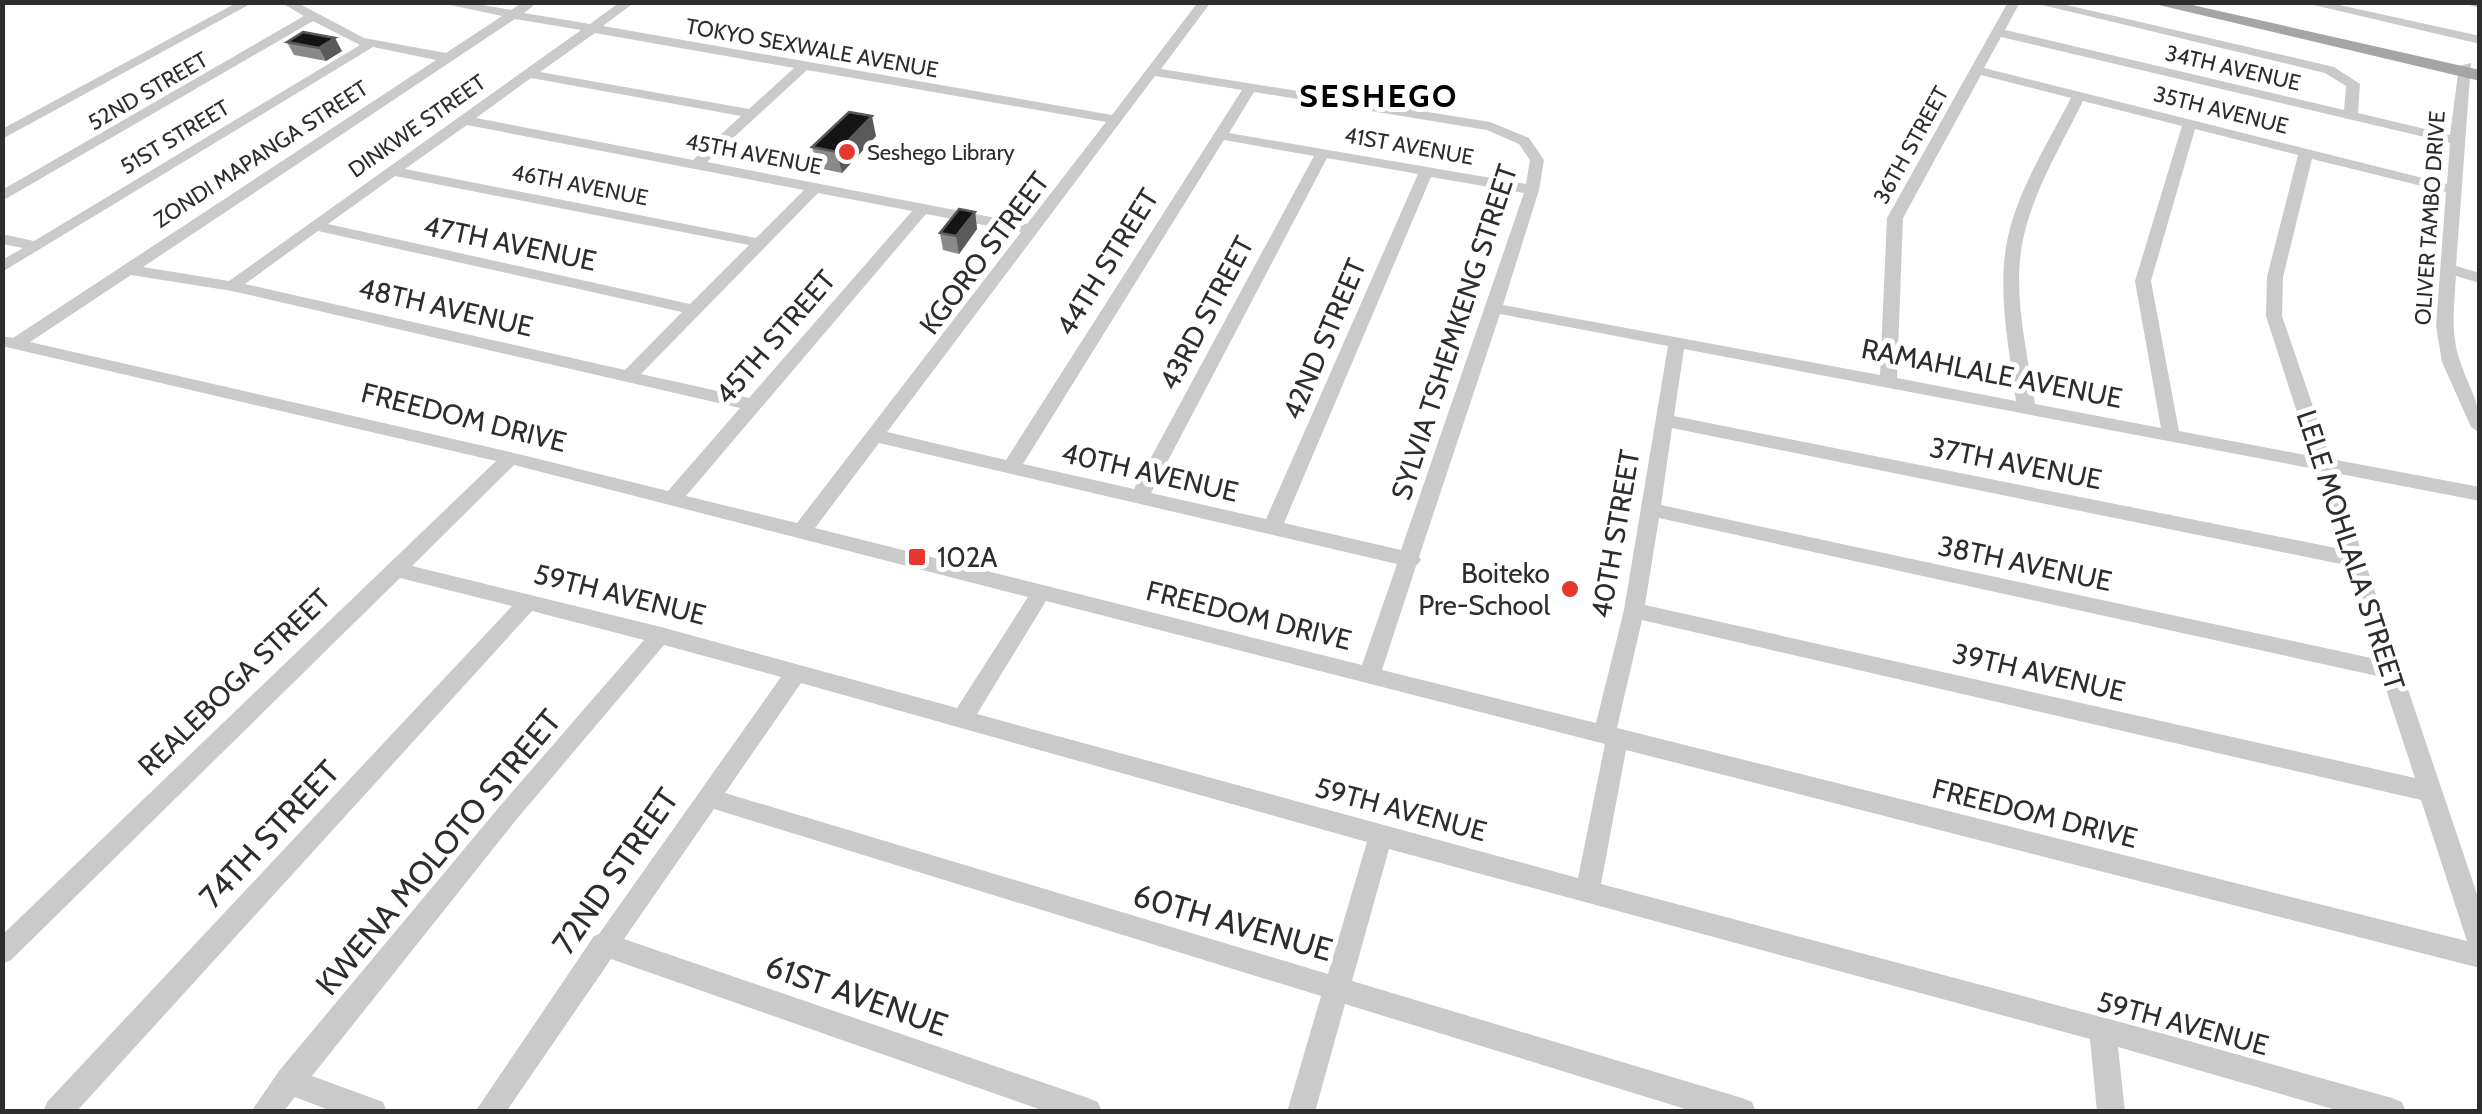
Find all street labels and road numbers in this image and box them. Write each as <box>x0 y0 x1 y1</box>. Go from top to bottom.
street label: TOKYO SEXWALE AVENUE <box>684 12 940 84</box>
street label: 34TH AVENUE <box>2163 39 2303 97</box>
street label: 52ND STREET <box>83 46 213 136</box>
street label: DINKWE STREET <box>343 68 491 183</box>
street label: ZONDI MAPANGA STREET <box>149 74 373 233</box>
street label: 35TH AVENUE <box>2151 80 2291 140</box>
street label: 36TH STREET <box>1868 81 1954 208</box>
street label: 51ST STREET <box>116 94 235 180</box>
street label: OLIVER TAMBO DRIVE <box>2409 110 2451 326</box>
street label: 41ST AVENUE <box>1342 121 1476 171</box>
street label: 45TH AVENUE <box>683 128 825 180</box>
street label: 46TH AVENUE <box>509 159 651 211</box>
street label: SYLVIA TSHEMKENG STREET <box>1384 160 1524 504</box>
street label: KGORO STREET <box>912 165 1056 341</box>
street label: 44TH STREET <box>1048 182 1166 342</box>
street label: 47TH AVENUE <box>421 208 599 278</box>
street label: 43RD STREET <box>1151 230 1261 396</box>
street label: 42ND STREET <box>1275 253 1373 425</box>
street label: 45TH STREET <box>708 263 842 411</box>
street label: 48TH AVENUE <box>356 270 536 344</box>
street label: RAMAHLALE AVENUE <box>1859 331 2125 415</box>
street label: FREEDOM DRIVE <box>358 375 570 459</box>
street label: LELE MOHLALA STREET <box>2290 406 2412 694</box>
street label: 37TH AVENUE <box>1927 430 2105 496</box>
street label: 40TH AVENUE <box>1058 435 1242 509</box>
street label: 40TH STREET <box>1583 447 1647 621</box>
street label: 38TH AVENUE <box>1935 528 2115 598</box>
street label: 59TH AVENUE <box>530 556 710 632</box>
street label: FREEDOM DRIVE <box>1143 573 1355 657</box>
street label: REALEBOGA STREET <box>131 582 337 782</box>
street label: 39TH AVENUE <box>1949 636 2129 708</box>
street label: KWENA MOLOTO STREET <box>307 701 569 1003</box>
street label: 74TH STREET <box>191 752 347 916</box>
street label: 59TH AVENUE <box>1312 770 1490 848</box>
street label: FREEDOM DRIVE <box>1929 771 2141 855</box>
street label: 72ND STREET <box>544 781 686 961</box>
street label: 60TH AVENUE <box>1129 875 1337 969</box>
street label: 61ST AVENUE <box>761 946 953 1044</box>
street label: 59TH AVENUE <box>2094 984 2272 1062</box>

